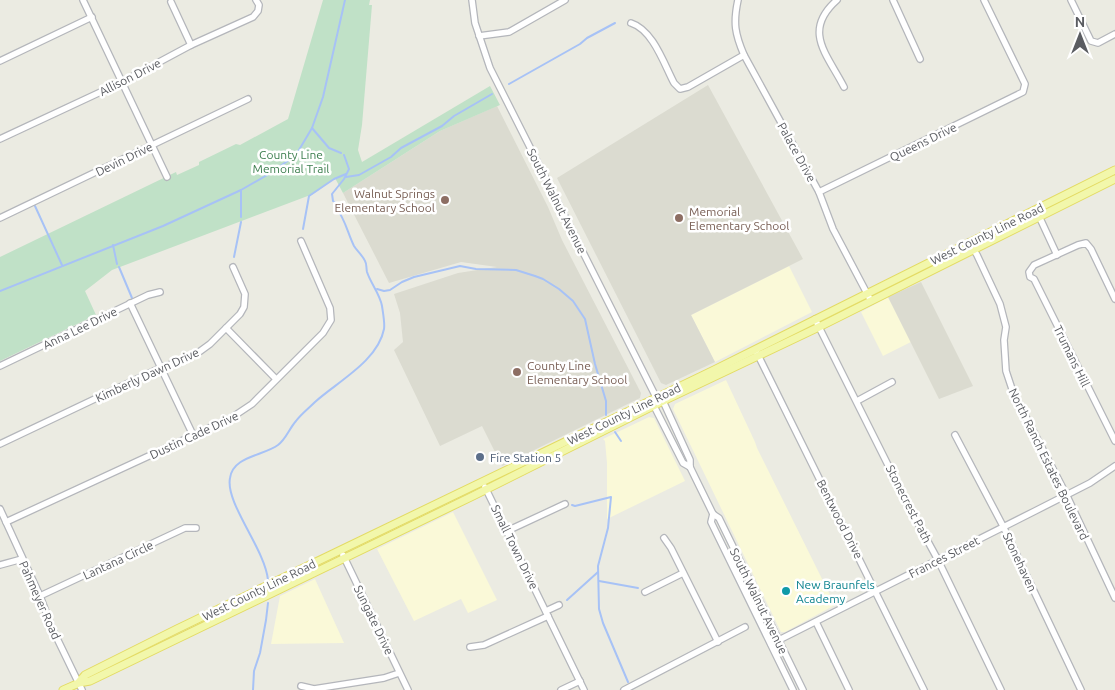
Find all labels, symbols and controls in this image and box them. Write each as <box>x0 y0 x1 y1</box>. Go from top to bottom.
north arrow <box>1055 10 1105 60</box>
text: N <box>1075 14 1085 30</box>
street label: Allison Drive <box>97 56 163 98</box>
street label: Palace Drive <box>775 120 819 184</box>
street label: Queens Drive <box>888 120 958 164</box>
street label: Devin Drive <box>93 140 155 178</box>
street label: South Walnut Avenue <box>525 146 589 256</box>
park label: County Line Memorial Trail <box>253 148 329 175</box>
place label: Walnut Springs Elementary School <box>335 187 435 214</box>
marker: Walnut Springs Elementary School <box>439 194 451 206</box>
street label: West County Line Road <box>928 201 1046 267</box>
place label: Memorial Elementary School <box>689 205 789 232</box>
marker: Memorial Elementary School <box>673 212 685 224</box>
street label: Anna Lee Drive <box>41 304 119 352</box>
street label: Trumans Hill <box>1052 323 1092 389</box>
street label: Kimberly Dawn Drive <box>93 345 201 405</box>
place label: County Line Elementary School <box>527 359 627 386</box>
marker: County Line Elementary School <box>511 366 523 378</box>
street label: West County Line Road <box>565 381 683 447</box>
street label: North Ranch Estates Boulevard <box>1007 386 1091 542</box>
street label: Dustin Cade Drive <box>148 409 240 461</box>
marker: Fire Station 5 <box>474 451 486 463</box>
place label: Fire Station 5 <box>490 451 561 464</box>
street label: Stonecrest Path <box>884 463 934 545</box>
street label: Bentwood Drive <box>814 477 866 561</box>
street label: Small Town Drive <box>489 503 541 591</box>
street label: Stonehaven <box>1001 530 1039 594</box>
street label: Frances Street <box>907 534 982 580</box>
street label: Lantana Circle <box>81 538 155 582</box>
street label: South Walnut Avenue <box>728 546 790 656</box>
street label: West County Line Road <box>200 557 318 623</box>
street label: Pahmeyer Road <box>17 559 63 641</box>
place label: New Braunfels Academy <box>796 578 875 605</box>
street label: Sungate Drive <box>352 583 396 657</box>
marker: New Braunfels Academy <box>780 585 792 597</box>

